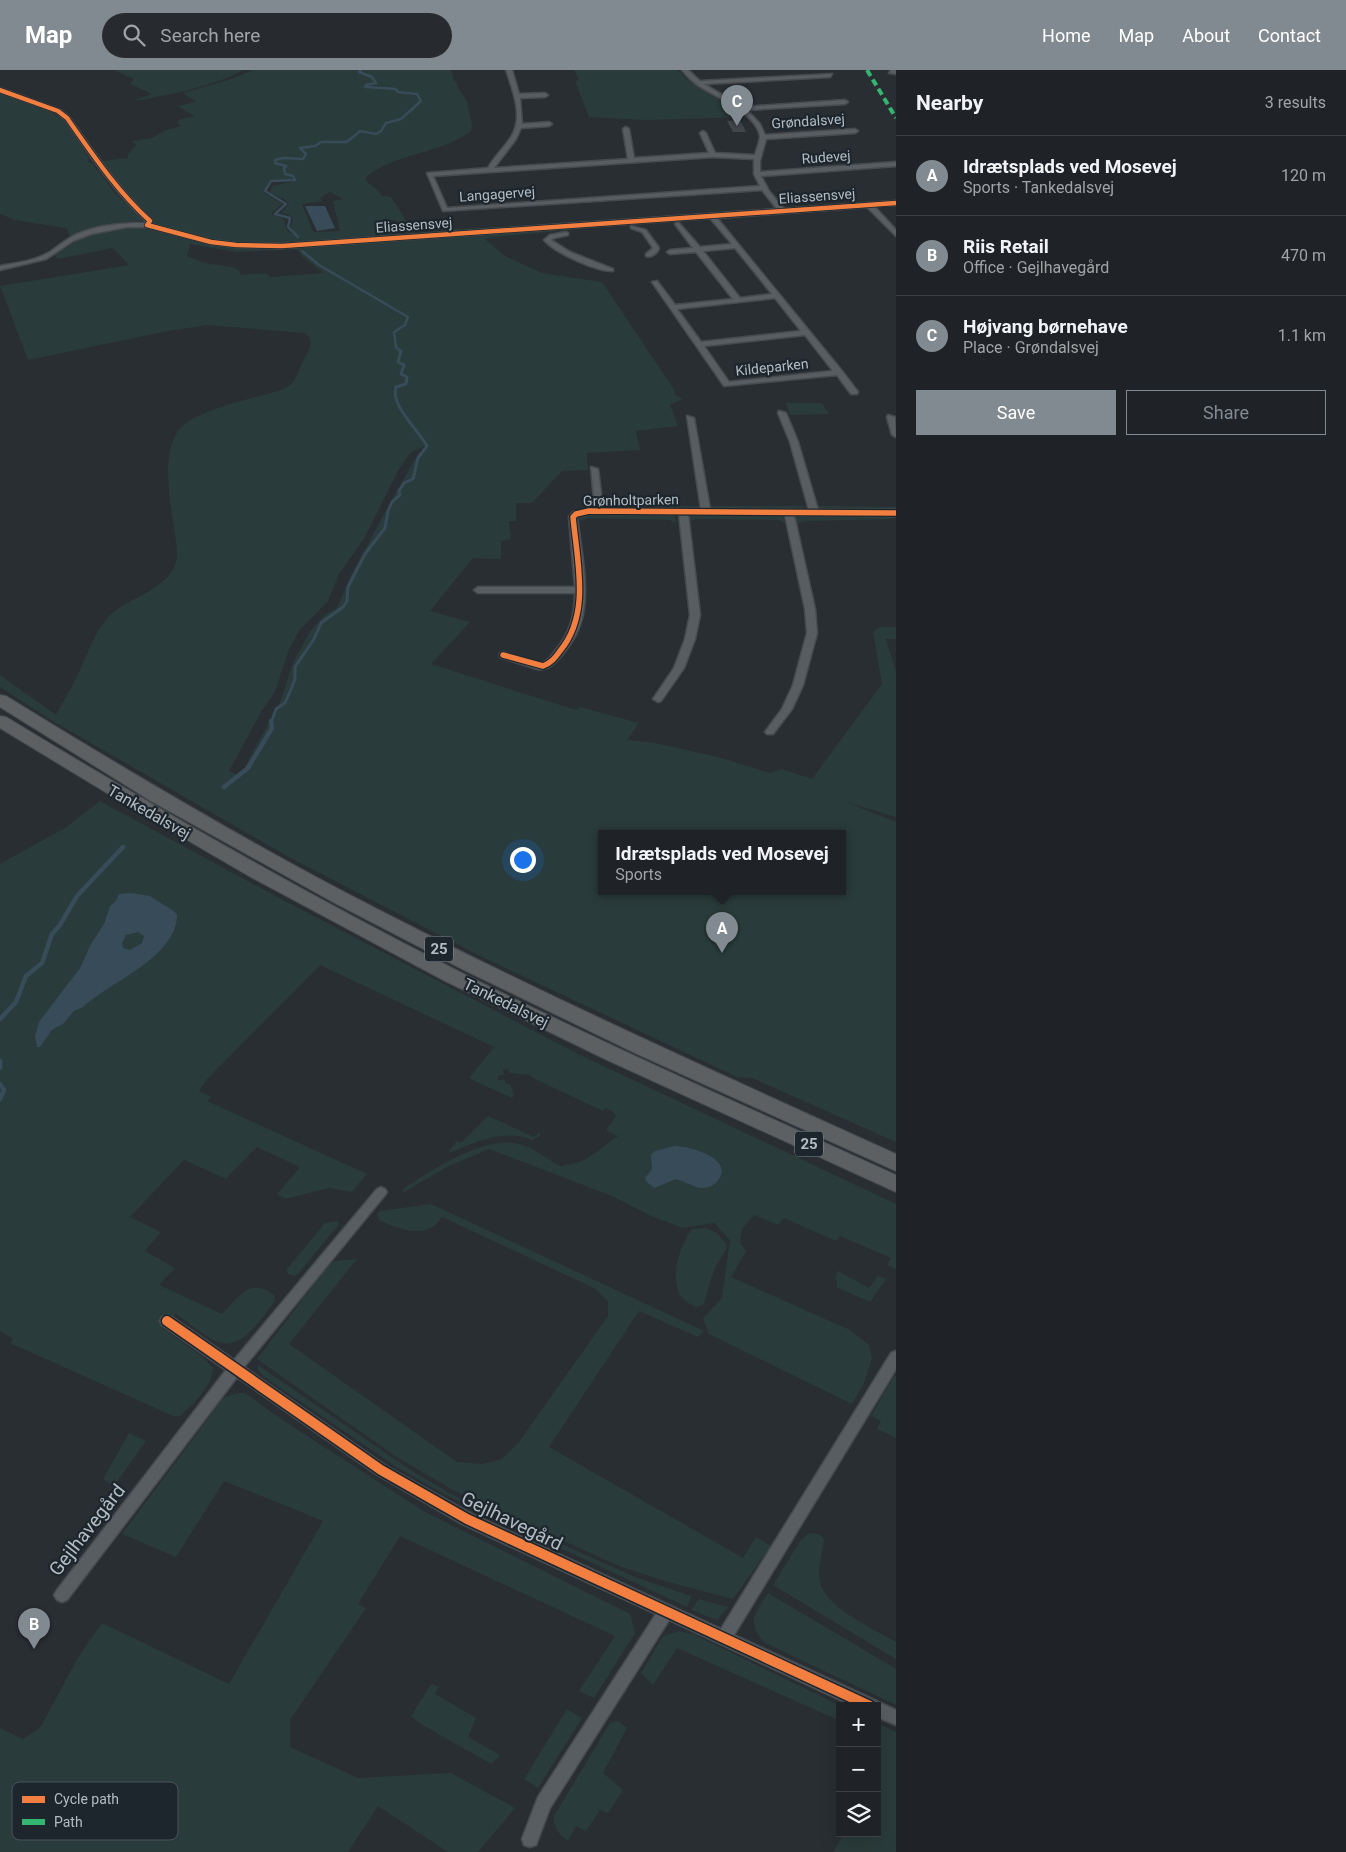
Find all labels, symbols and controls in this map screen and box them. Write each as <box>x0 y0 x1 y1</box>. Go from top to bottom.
search box <box>102 13 452 58</box>
text: Map <box>25 21 72 49</box>
icon: search <box>120 21 148 49</box>
text: Search here <box>160 24 260 47</box>
text: Home <box>1042 25 1091 46</box>
text: Map <box>1119 25 1154 46</box>
text: About <box>1182 25 1230 46</box>
text: Contact <box>1258 25 1321 46</box>
pin: C <box>721 85 753 126</box>
text: Nearby <box>916 91 983 115</box>
text: 3 results <box>1265 93 1326 112</box>
street label: Grøndalsvej <box>771 110 845 132</box>
street label: Rudevej <box>801 147 851 167</box>
text: Idrætsplads ved Mosevej <box>963 155 1177 178</box>
text: A <box>927 166 937 185</box>
text: 120 m <box>1281 166 1326 185</box>
text: Sports · Tankedalsvej <box>963 178 1114 197</box>
street label: Langagervej <box>459 183 535 205</box>
street label: Eliassensvej <box>778 185 856 207</box>
street label: Eliassensvej <box>375 214 453 236</box>
text: Riis Retail <box>963 235 1049 258</box>
text: B <box>927 246 937 265</box>
text: 470 m <box>1281 246 1326 265</box>
text: Office · Gejlhavegård <box>963 258 1109 277</box>
text: Højvang børnehave <box>963 315 1128 338</box>
text: C <box>927 326 937 345</box>
text: 1.1 km <box>1278 326 1326 345</box>
text: Place · Grøndalsvej <box>963 338 1099 357</box>
street label: Kildeparken <box>735 355 809 379</box>
button: Save <box>916 390 1116 435</box>
button: Share <box>1126 390 1326 435</box>
street label: Grønholtparken <box>583 491 679 509</box>
street label: Tankedalsvej <box>104 781 194 843</box>
popup <box>598 830 846 895</box>
text: Idrætsplads ved Mosevej <box>615 842 829 865</box>
your location <box>510 847 536 873</box>
text: Sports <box>615 865 662 884</box>
pin: A <box>706 912 738 953</box>
road number: 25 <box>425 936 453 962</box>
street label: Tankedalsvej <box>460 974 552 1032</box>
road number: 25 <box>795 1132 823 1156</box>
street label: Gejlhavegård <box>44 1480 130 1580</box>
street label: Gejlhavegård <box>458 1487 566 1555</box>
pin: B <box>18 1608 50 1649</box>
map controls <box>836 1702 881 1837</box>
button: + <box>836 1702 881 1747</box>
button: − <box>836 1747 881 1792</box>
legend <box>12 1782 178 1840</box>
text: Cycle path <box>54 1791 119 1807</box>
button: layers <box>836 1792 881 1837</box>
text: Path <box>54 1814 83 1830</box>

